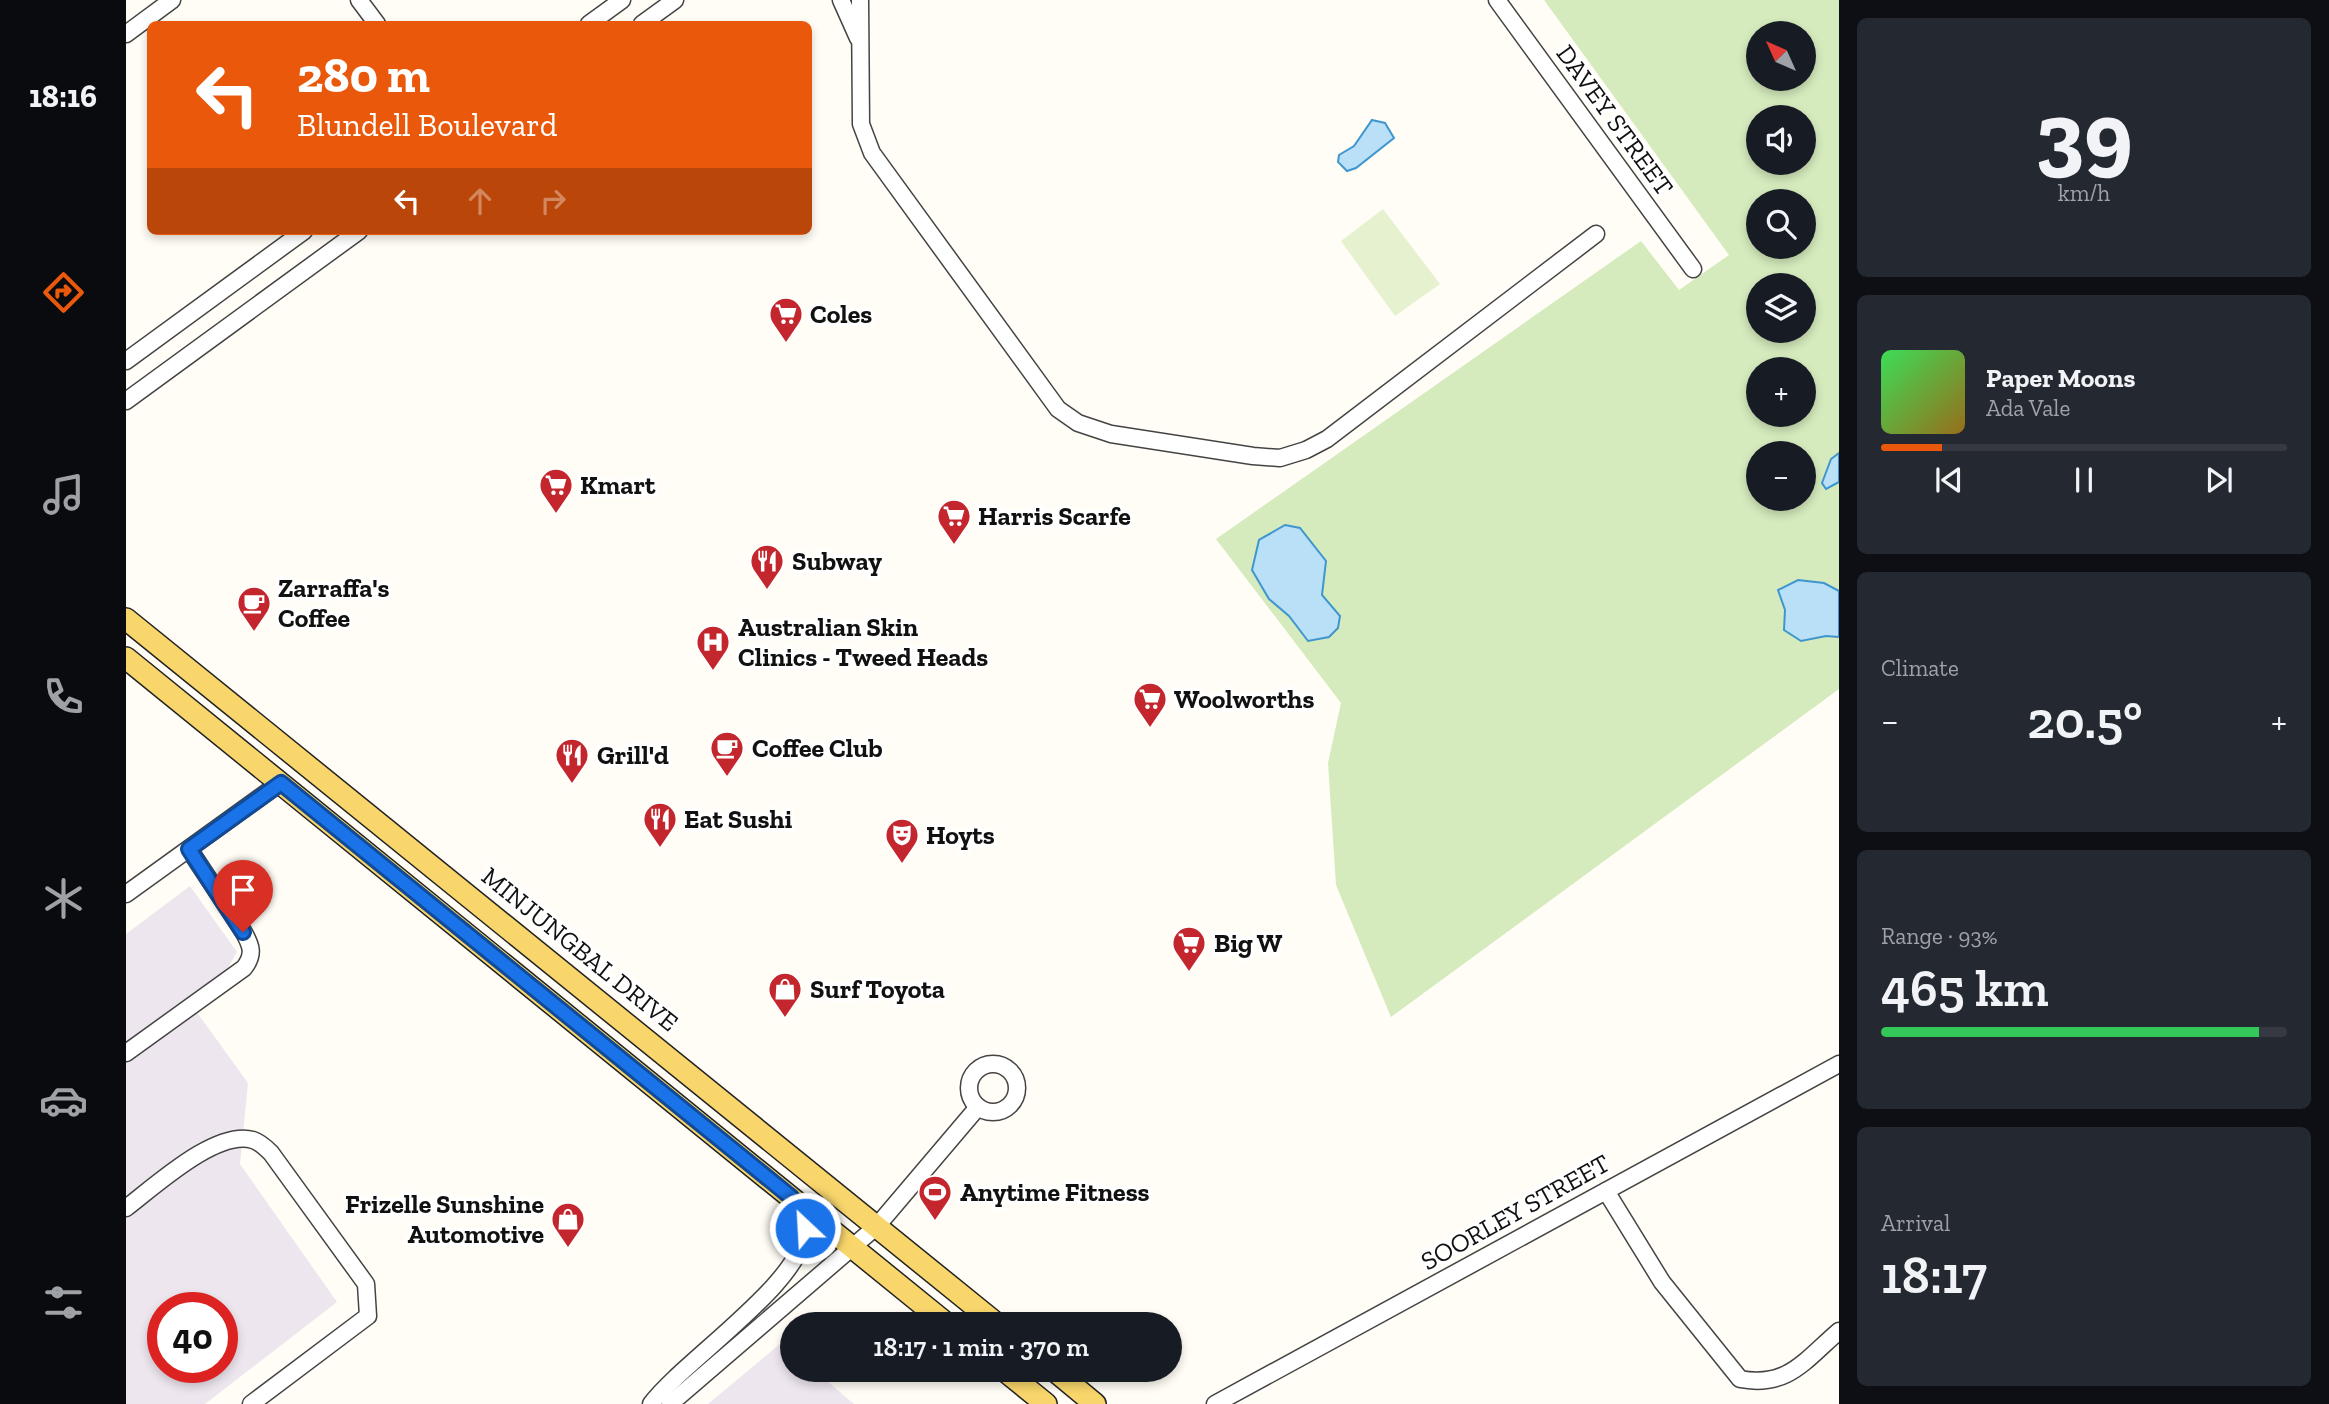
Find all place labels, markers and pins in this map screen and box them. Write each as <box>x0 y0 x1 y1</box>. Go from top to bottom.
supermarket icon: Coles <box>767 295 805 344</box>
place label: Coles <box>810 298 872 330</box>
supermarket icon: Kmart <box>537 466 575 515</box>
place label: Kmart <box>580 469 656 501</box>
supermarket icon: Harris Scarfe <box>935 497 973 546</box>
place label: Harris Scarfe <box>978 500 1131 532</box>
restaurant icon: Subway <box>748 542 786 591</box>
place label: Subway <box>792 545 882 577</box>
place label: Zarraffa's Coffee <box>278 572 390 634</box>
cafe icon: Zarraffa's Coffee <box>235 584 273 633</box>
place label: Australian Skin Clinics - Tweed Heads <box>738 611 988 673</box>
hospital icon: Australian Skin Clinics - Tweed Heads <box>694 623 732 672</box>
supermarket icon: Woolworths <box>1131 680 1169 729</box>
place label: Woolworths <box>1174 683 1314 715</box>
cafe icon: Coffee Club <box>708 729 746 778</box>
place label: Coffee Club <box>752 732 883 764</box>
restaurant icon: Grill'd <box>553 736 591 785</box>
place label: Grill'd <box>597 739 669 771</box>
restaurant icon: Eat Sushi <box>641 800 679 849</box>
place label: Eat Sushi <box>684 803 793 835</box>
theatre icon: Hoyts <box>883 816 921 865</box>
place label: Hoyts <box>926 819 995 851</box>
pin <box>213 860 273 932</box>
supermarket icon: Big W <box>1170 924 1208 973</box>
place label: Big W <box>1214 927 1283 959</box>
shop icon: Surf Toyota <box>766 970 804 1019</box>
place label: Surf Toyota <box>810 973 945 1005</box>
sports icon: Anytime Fitness <box>916 1173 954 1222</box>
place label: Anytime Fitness <box>960 1176 1150 1208</box>
place label: Frizelle Sunshine Automotive <box>345 1188 544 1250</box>
shop icon: Frizelle Sunshine Automotive <box>549 1200 587 1249</box>

